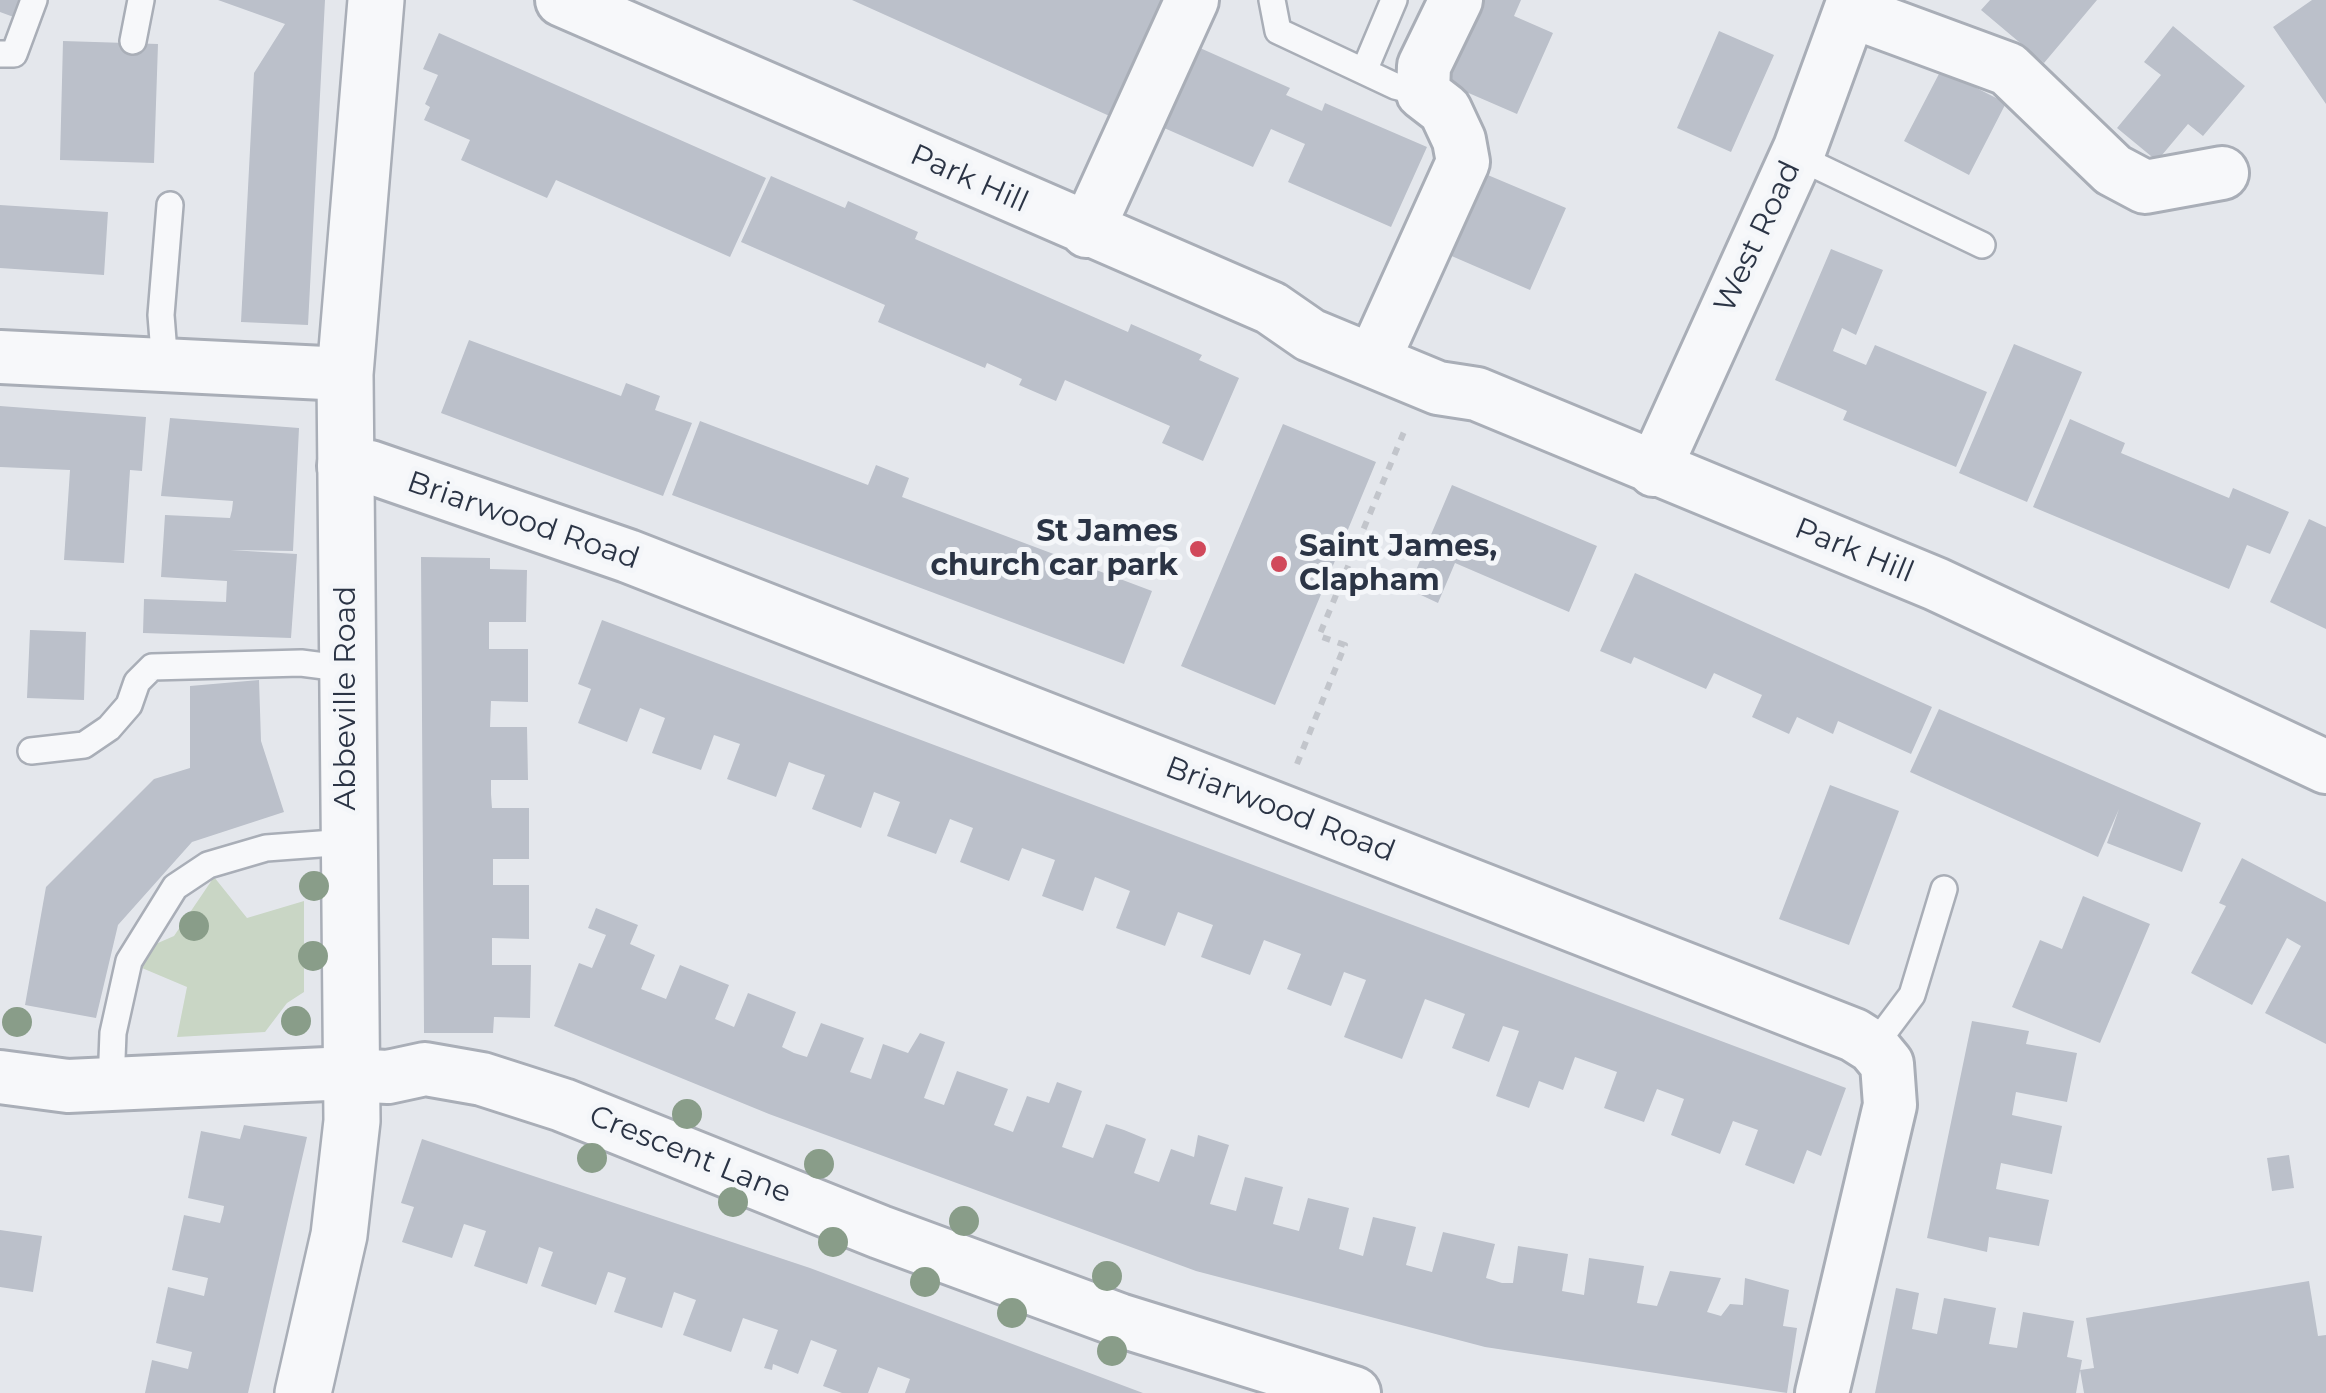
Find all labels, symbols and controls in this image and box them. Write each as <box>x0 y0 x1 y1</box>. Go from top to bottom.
street label: Park Hill <box>905 137 1033 221</box>
street label: West Road <box>1707 156 1809 318</box>
street label: Briarwood Road <box>402 464 644 578</box>
street label: Park Hill <box>1789 511 1919 591</box>
place label: St James church car park <box>930 514 1178 584</box>
place label: Saint James, Clapham <box>1299 529 1497 600</box>
marker: St James church car park <box>1187 538 1209 560</box>
marker: Saint James, Clapham <box>1268 553 1290 575</box>
street label: Abbeville Road <box>328 586 364 810</box>
street label: Briarwood Road <box>1160 750 1400 870</box>
street label: Crescent Lane <box>584 1098 796 1212</box>

